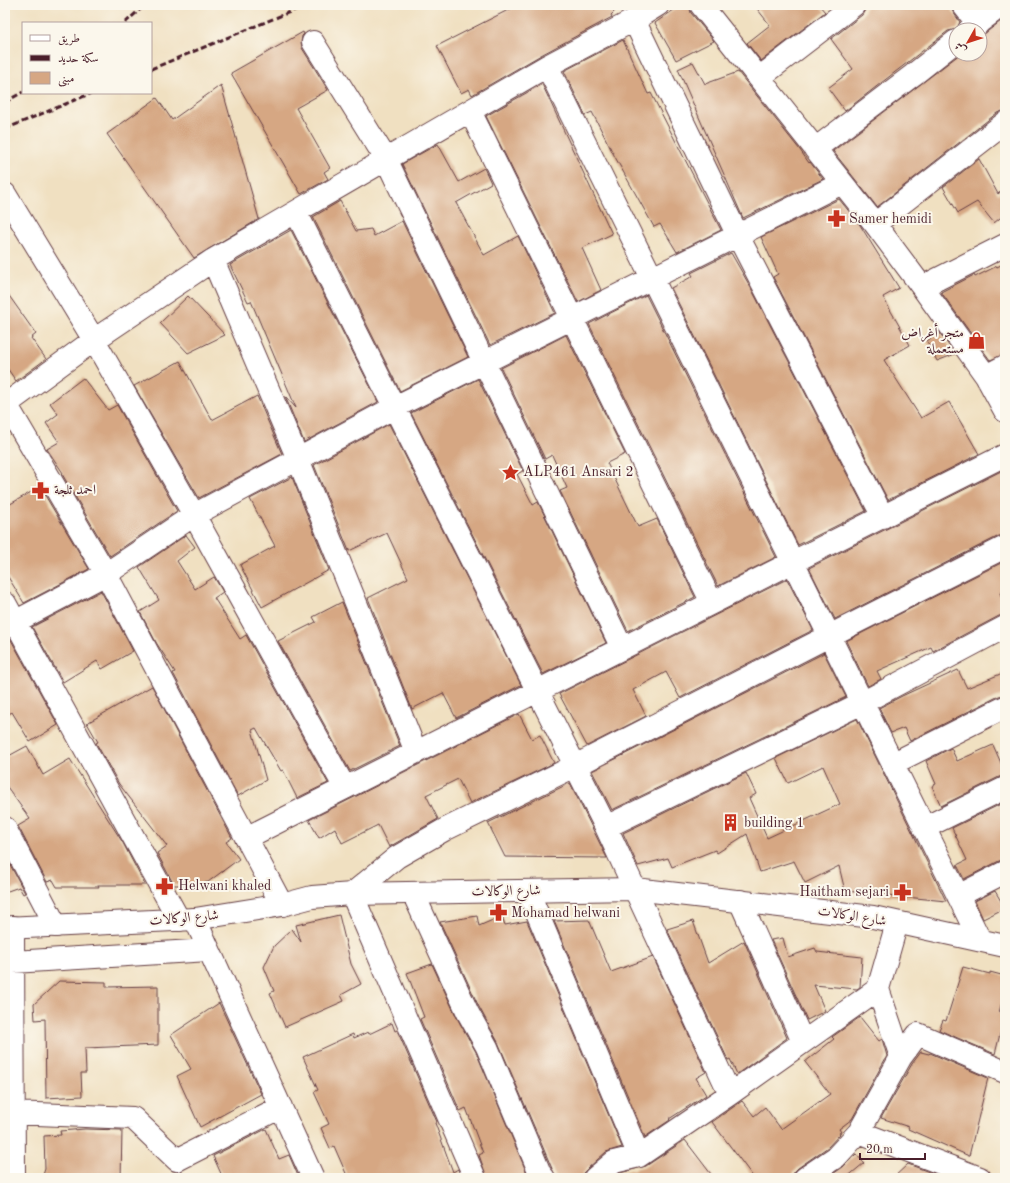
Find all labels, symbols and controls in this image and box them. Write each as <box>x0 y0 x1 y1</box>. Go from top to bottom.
legend <box>22 22 152 94</box>
north arrow <box>948 22 988 62</box>
text: طريق <box>58 33 80 46</box>
text: ش <box>954 40 969 55</box>
text: سكة حديد <box>58 52 99 65</box>
text: مبنى <box>58 73 74 87</box>
pharmacy icon: Samer hemidi <box>826 209 846 229</box>
place label: Samer hemidi <box>849 212 932 226</box>
place label: متجر أغراض مستعملة <box>901 322 964 356</box>
shop icon: متجر أغراض مستعملة <box>967 331 987 351</box>
place icon: ALP461 Ansari 2 <box>500 462 520 482</box>
place label: ALP461 Ansari 2 <box>523 465 634 479</box>
pharmacy icon: احمد ثلجة <box>31 480 51 500</box>
place label: احمد ثلجة <box>54 483 96 497</box>
building icon: building 1 <box>721 813 741 833</box>
place label: building 1 <box>744 816 804 830</box>
pharmacy icon: Helwani khaled <box>155 876 175 896</box>
place label: Helwani khaled <box>178 879 271 893</box>
street label: شارع الوكالات <box>471 882 541 903</box>
pharmacy icon: Haitham sejari <box>892 882 912 902</box>
place label: Haitham sejari <box>799 885 889 899</box>
pharmacy icon: Mohamad helwani <box>488 903 508 923</box>
street label: شارع الوكالات <box>816 903 888 932</box>
place label: Mohamad helwani <box>511 906 620 920</box>
street label: شارع الوكالات <box>149 907 220 932</box>
scale bar <box>860 1135 925 1161</box>
text: 20 m <box>866 1144 893 1156</box>

